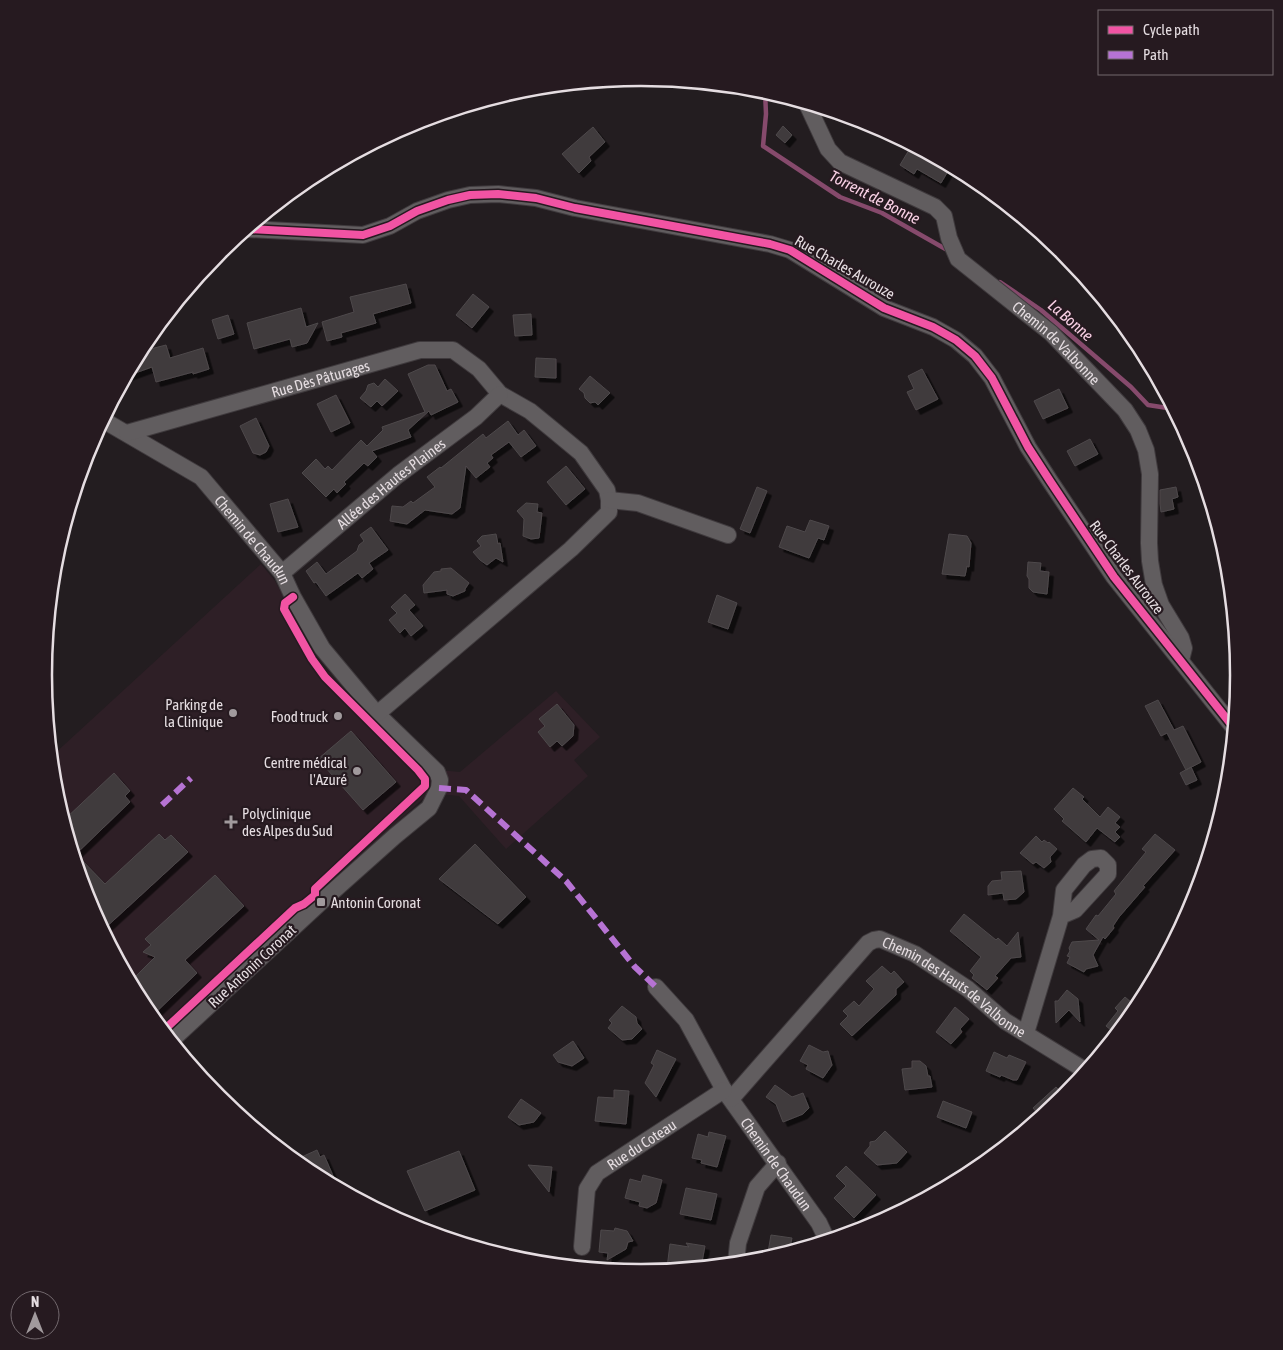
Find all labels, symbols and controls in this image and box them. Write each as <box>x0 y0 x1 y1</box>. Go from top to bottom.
legend <box>1098 10 1273 75</box>
text: Cycle path <box>1143 21 1200 38</box>
text: Path <box>1143 46 1169 63</box>
water label: Torrent de Bonne <box>827 166 923 228</box>
street label: Rue Charles Aurouze <box>792 232 898 303</box>
water label: La Bonne <box>1045 296 1097 344</box>
street label: Chemin de Valbonne <box>1009 297 1104 388</box>
street label: Rue Dès Pâturages <box>269 356 371 400</box>
street label: Allée des Hautes Plaines <box>333 435 448 532</box>
street label: Chemin de Chaudun <box>212 492 294 587</box>
street label: Rue Charles Aurouze <box>1086 517 1168 617</box>
place label: Parking de la Clinique <box>164 696 223 730</box>
marker: Parking de la Clinique <box>227 707 239 719</box>
place label: Food truck <box>271 708 328 725</box>
marker: Food truck <box>332 710 344 722</box>
place label: Centre médical l'Azuré <box>264 754 347 788</box>
marker: Centre médical l'Azuré <box>351 765 363 777</box>
place label: Polyclinique des Alpes du Sud <box>242 805 333 839</box>
marker: Polyclinique des Alpes du Sud <box>224 815 238 829</box>
place label: Antonin Coronat <box>331 894 421 911</box>
marker: Antonin Coronat <box>315 896 327 908</box>
street label: Rue Antonin Coronat <box>205 921 299 1011</box>
street label: Chemin des Hauts de Valbonne <box>880 933 1029 1040</box>
street label: Chemin de Chaudun <box>738 1114 816 1214</box>
street label: Rue du Coteau <box>604 1115 679 1173</box>
north arrow <box>10 1290 60 1340</box>
text: N <box>31 1294 39 1310</box>

